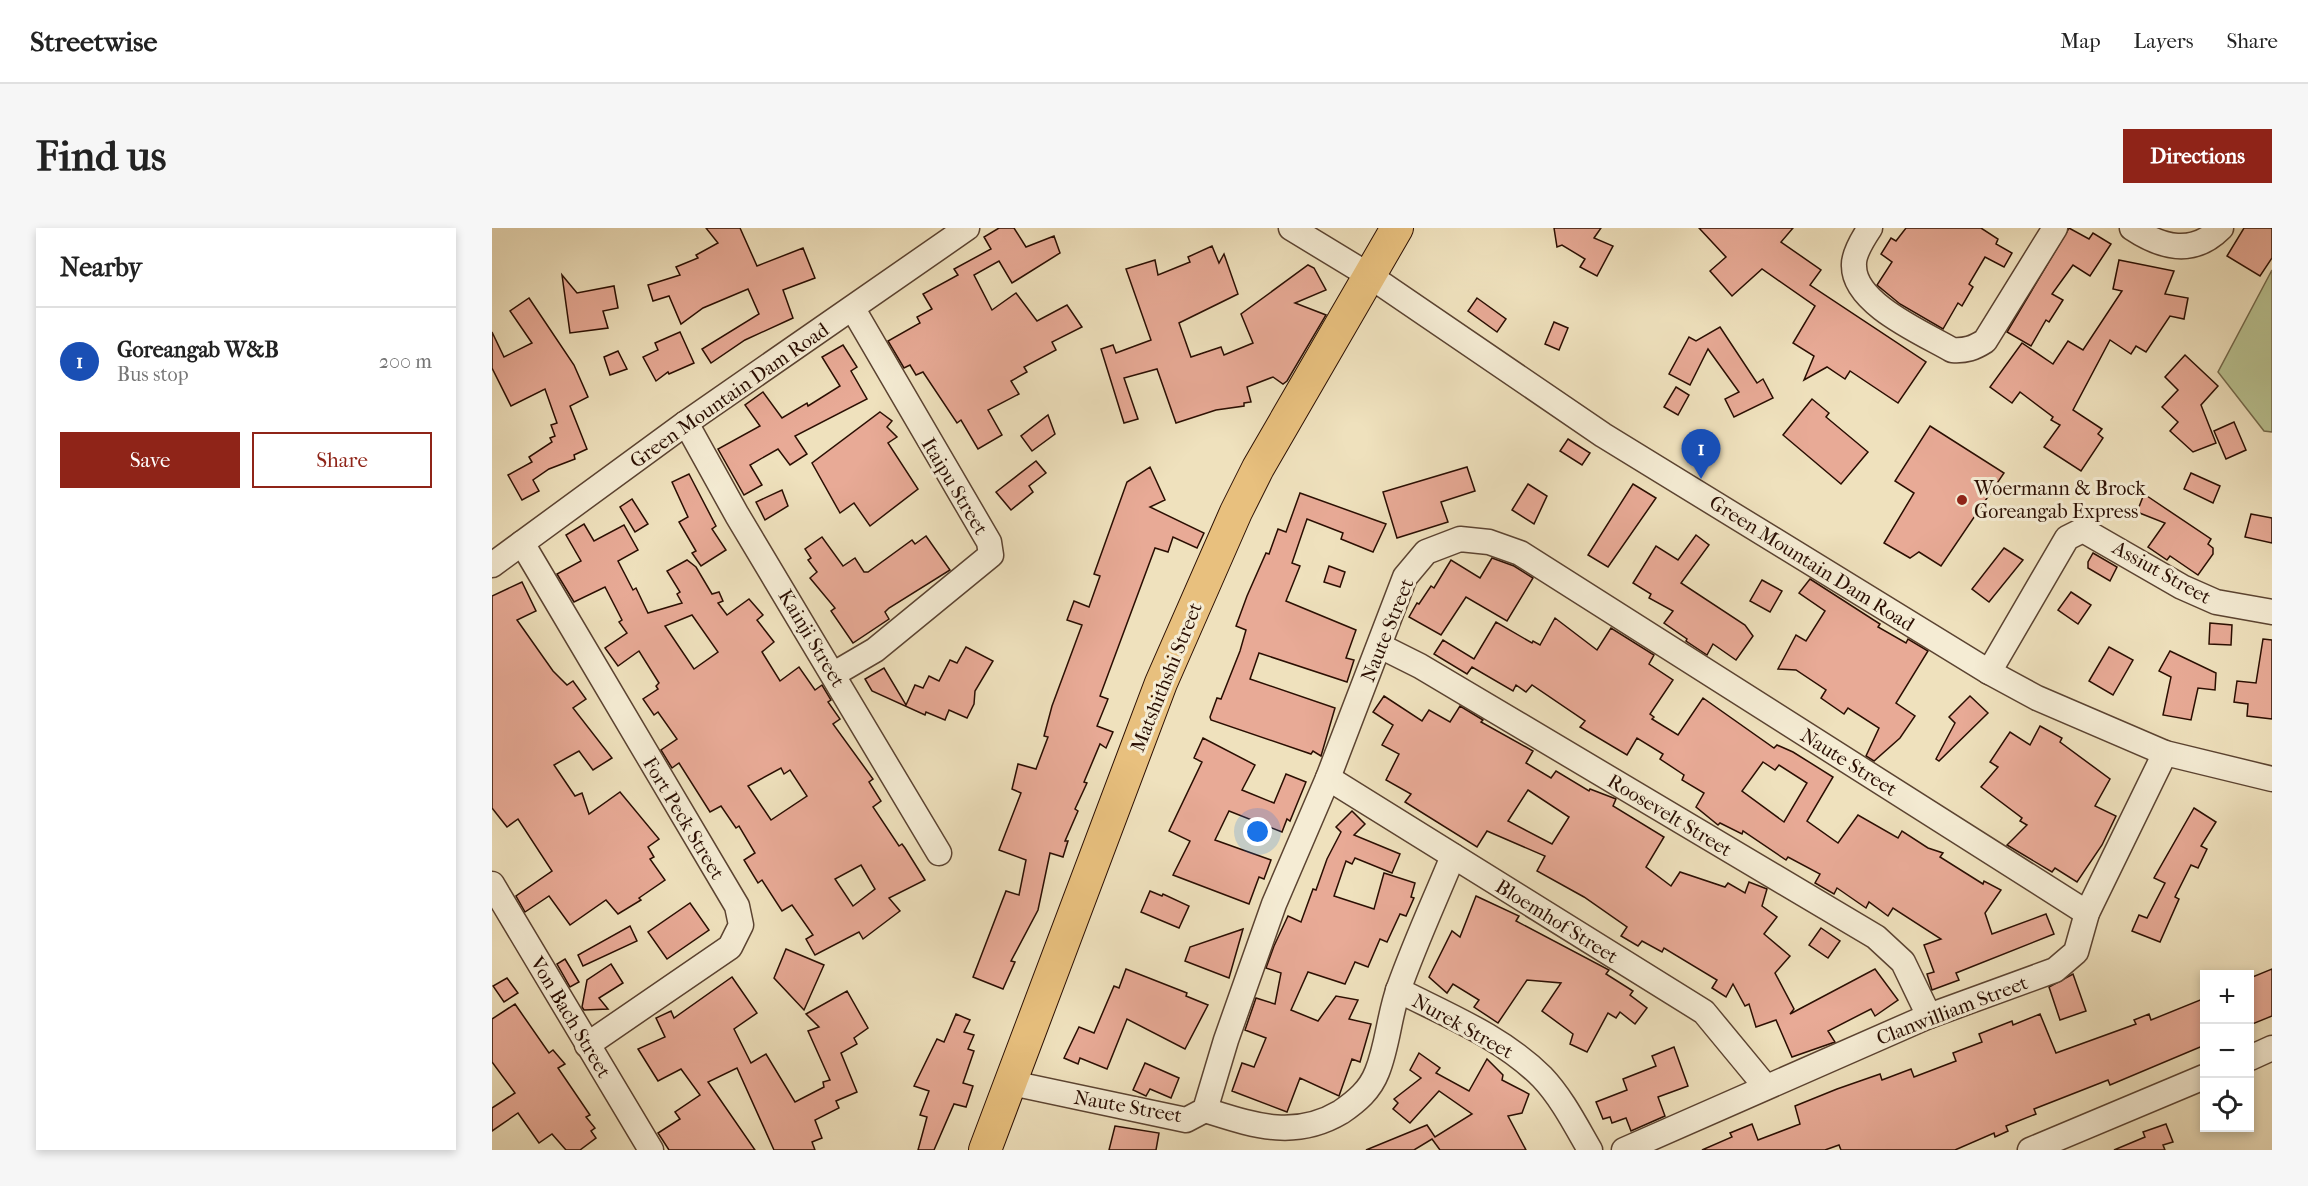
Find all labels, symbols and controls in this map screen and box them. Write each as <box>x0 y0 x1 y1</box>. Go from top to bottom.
text: Streetwise <box>30 25 157 58</box>
text: Map <box>2060 29 2101 53</box>
text: Layers <box>2134 29 2193 53</box>
text: Share <box>2226 29 2278 53</box>
button: Directions <box>2123 129 2272 183</box>
text: Find us <box>36 132 166 181</box>
text: Nearby <box>60 252 142 283</box>
street label: Green Mountain Dam Road <box>626 317 834 473</box>
text: Goreangab W&B <box>117 337 279 363</box>
text: 1 <box>76 350 83 373</box>
text: 200 m <box>379 350 432 373</box>
text: Bus stop <box>117 363 189 386</box>
pin: 1 <box>1682 430 1720 479</box>
button: Save <box>60 432 240 488</box>
button: Share <box>252 432 432 488</box>
street label: Itaipu Street <box>917 434 992 539</box>
place label: Woermann & Brock Goreangab Express <box>1973 477 2146 523</box>
street label: Green Mountain Dam Road <box>1705 491 1919 637</box>
marker: Woermann & Brock Goreangab Express <box>1955 493 1969 507</box>
street label: Assiut Street <box>2108 535 2215 609</box>
street label: Naute Street <box>1356 575 1419 685</box>
street label: Kainji Street <box>773 585 850 691</box>
street label: Matshithshi Street <box>1126 599 1207 755</box>
street label: Naute Street <box>1796 724 1901 801</box>
street label: Fort Peck Street <box>638 753 729 883</box>
street label: Roosevelt Street <box>1604 769 1736 862</box>
your location <box>1243 817 1272 846</box>
street label: Bloemhof Street <box>1491 875 1622 968</box>
street label: Von Bach Street <box>525 952 616 1082</box>
map controls <box>2200 970 2254 1132</box>
button: + <box>2200 970 2254 1024</box>
street label: Clanwilliam Street <box>1873 971 2031 1050</box>
street label: Nurek Street <box>1408 989 1517 1064</box>
button: − <box>2200 1024 2254 1078</box>
button: locate <box>2200 1078 2254 1132</box>
street label: Naute Street <box>1072 1086 1184 1127</box>

